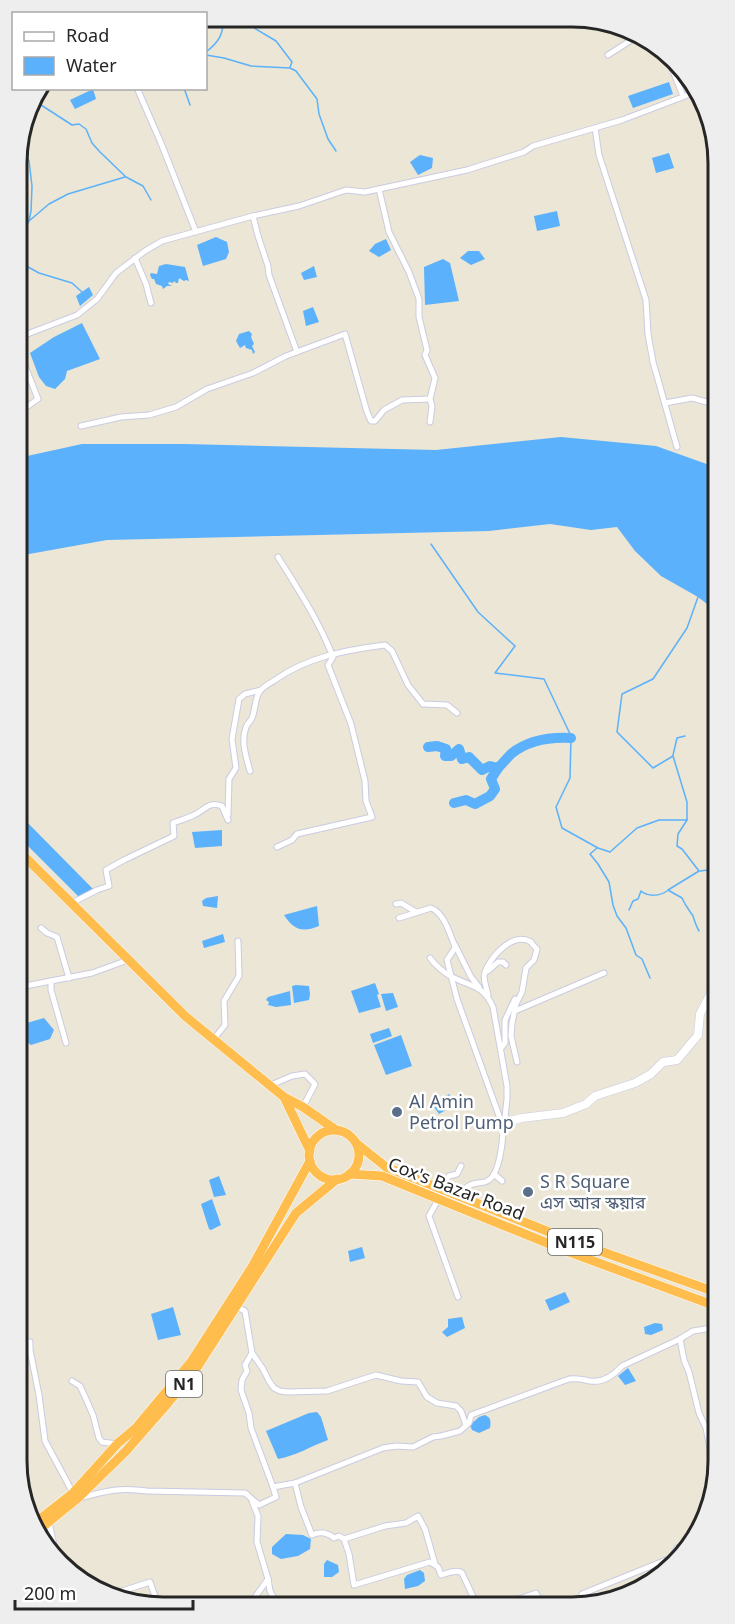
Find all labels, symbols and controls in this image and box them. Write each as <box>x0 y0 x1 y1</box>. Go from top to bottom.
legend <box>12 12 207 90</box>
text: Road <box>66 23 109 47</box>
text: Water <box>66 53 117 77</box>
place label: Al Amin Petrol Pump <box>409 1089 514 1134</box>
marker: Al Amin Petrol Pump <box>390 1105 404 1119</box>
street label: Cox's Bazar Road <box>385 1151 528 1225</box>
place label: S R Square এস আর স্কয়ার <box>540 1169 646 1214</box>
marker: S R Square এস আর স্কয়ার <box>521 1185 535 1199</box>
road number: N115 <box>548 1229 602 1255</box>
road number: N1 <box>166 1371 202 1397</box>
scale bar <box>15 1573 194 1611</box>
text: 200 m <box>24 1581 76 1605</box>

